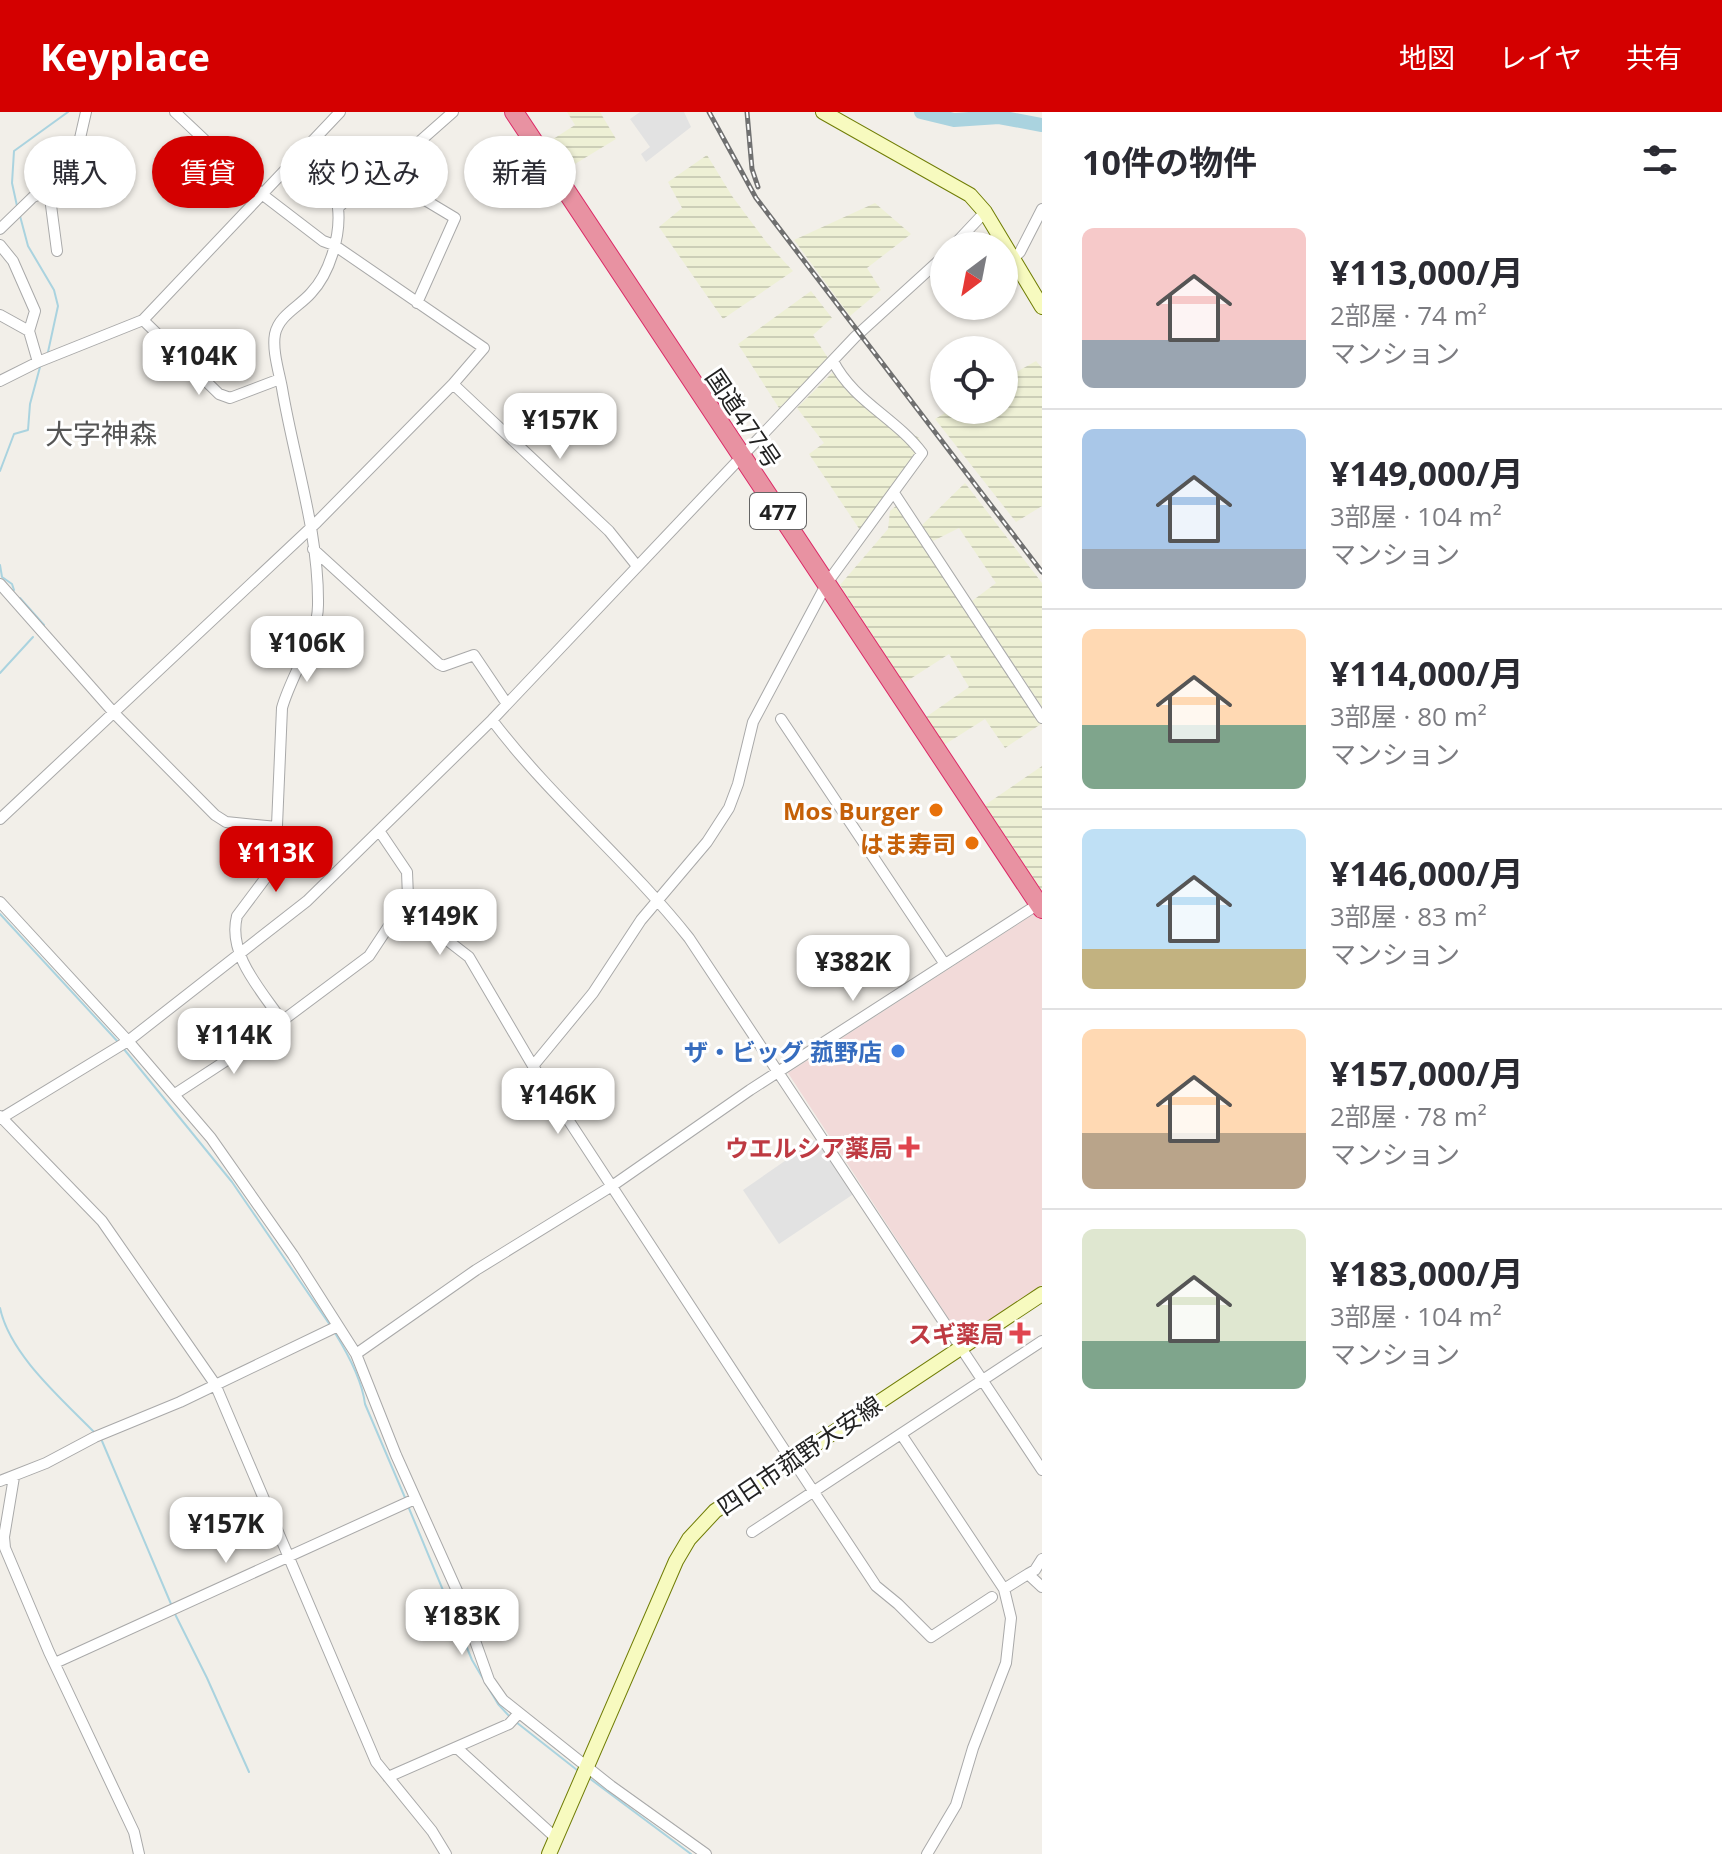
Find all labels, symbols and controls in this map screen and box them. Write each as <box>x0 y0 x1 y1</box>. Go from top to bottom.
text: Keyplace <box>40 30 210 82</box>
text: 地図 <box>1399 38 1455 76</box>
text: レイヤ <box>1499 38 1582 76</box>
text: 共有 <box>1626 38 1682 76</box>
chip: 購入 <box>24 136 136 208</box>
chip: 賃貸 <box>152 136 264 208</box>
chip: 絞り込み <box>280 136 448 208</box>
chip: 新着 <box>464 136 576 208</box>
icon: filters <box>1638 138 1682 182</box>
text: 10件の物件 <box>1082 139 1257 185</box>
north arrow <box>930 232 1018 320</box>
map controls <box>930 232 1018 424</box>
text: ¥113,000/月 <box>1330 249 1524 295</box>
icon: home <box>1146 260 1242 356</box>
text: 2部屋 · 74 m² <box>1330 297 1487 333</box>
pin: ¥104K <box>143 329 255 397</box>
text: マンション <box>1330 335 1460 371</box>
button: locate <box>930 336 1018 424</box>
text: ¥104K <box>161 337 237 373</box>
street label: 国道477号 <box>699 362 789 474</box>
pin: ¥157K <box>504 393 616 461</box>
text: ¥157K <box>522 401 598 437</box>
district label: 大字神森 <box>45 414 157 452</box>
text: ¥149,000/月 <box>1330 450 1524 496</box>
icon: home <box>1146 461 1242 557</box>
road number: 477 <box>750 493 806 529</box>
text: 3部屋 · 104 m² <box>1330 498 1502 534</box>
text: マンション <box>1330 536 1460 572</box>
pin: ¥106K <box>251 616 363 684</box>
text: ¥106K <box>269 624 345 660</box>
text: ¥114,000/月 <box>1330 650 1524 696</box>
icon: home <box>1146 661 1242 757</box>
text: 3部屋 · 80 m² <box>1330 698 1487 734</box>
text: マンション <box>1330 736 1460 772</box>
place label: Mos Burger <box>783 794 920 827</box>
marker: Mos Burger <box>927 801 945 819</box>
pin: ¥113K <box>220 826 332 894</box>
place label: はま寿司 <box>860 827 956 860</box>
text: ¥113K <box>238 834 314 870</box>
marker: はま寿司 <box>963 834 981 852</box>
text: ¥146,000/月 <box>1330 850 1524 896</box>
icon: home <box>1146 861 1242 957</box>
pin: ¥149K <box>384 889 496 957</box>
text: ¥149K <box>402 897 478 933</box>
text: 3部屋 · 83 m² <box>1330 898 1487 934</box>
pin: ¥382K <box>797 935 909 1003</box>
text: マンション <box>1330 936 1460 972</box>
text: ¥382K <box>815 943 891 979</box>
pin: ¥114K <box>178 1008 290 1076</box>
text: ¥114K <box>196 1016 272 1052</box>
place label: ザ・ビッグ 菰野店 <box>684 1035 882 1068</box>
marker: ザ・ビッグ 菰野店 <box>889 1042 907 1060</box>
text: ¥157,000/月 <box>1330 1050 1524 1096</box>
icon: home <box>1146 1061 1242 1157</box>
pin: ¥146K <box>502 1068 614 1136</box>
text: ¥146K <box>520 1076 596 1112</box>
text: 2部屋 · 78 m² <box>1330 1098 1487 1134</box>
place label: ウエルシア薬局 <box>725 1131 893 1164</box>
text: マンション <box>1330 1136 1460 1172</box>
marker: ウエルシア薬局 <box>900 1138 918 1156</box>
text: ¥183,000/月 <box>1330 1250 1524 1296</box>
icon: home <box>1146 1261 1242 1357</box>
text: 3部屋 · 104 m² <box>1330 1298 1502 1334</box>
place label: スギ薬局 <box>908 1317 1004 1350</box>
marker: スギ薬局 <box>1011 1324 1029 1342</box>
text: マンション <box>1330 1336 1460 1372</box>
street label: 四日市菰野大安線 <box>710 1388 888 1522</box>
pin: ¥157K <box>170 1497 282 1565</box>
text: ¥157K <box>188 1505 264 1541</box>
pin: ¥183K <box>406 1589 518 1657</box>
text: ¥183K <box>424 1597 500 1633</box>

